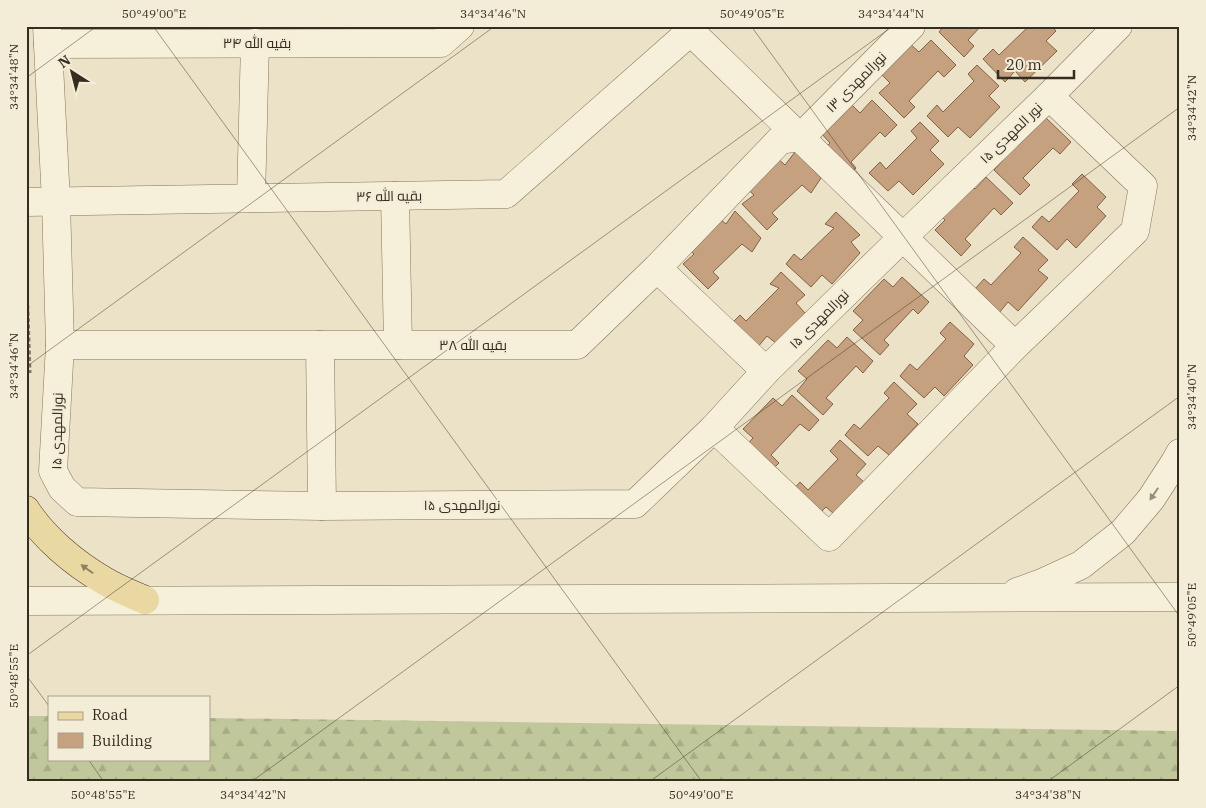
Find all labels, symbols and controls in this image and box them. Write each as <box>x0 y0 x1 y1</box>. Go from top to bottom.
text: 50°49'00"E <box>122 6 186 21</box>
text: 34°34'46"N <box>460 6 526 21</box>
text: 50°49'05"E <box>720 6 784 21</box>
text: 34°34'44"N <box>858 6 924 21</box>
street label: بقیه الله ۳۴ <box>223 34 291 52</box>
text: 34°34'48"N <box>6 44 21 110</box>
north arrow <box>48 48 98 98</box>
street label: نورالمهدی ۱۳ <box>822 48 890 116</box>
scale bar <box>998 48 1075 80</box>
text: N <box>55 51 74 72</box>
text: 20 m <box>1006 55 1042 74</box>
text: 34°34'42"N <box>1184 75 1199 141</box>
street label: نور المهدی ۱۵ <box>976 99 1046 167</box>
street label: بقیه الله ۳۶ <box>356 186 422 206</box>
street label: نورالمهدی ۱۵ <box>785 285 853 353</box>
text: 34°34'46"N <box>6 333 21 399</box>
street label: بقیه الله ۳۸ <box>439 336 507 354</box>
text: 34°34'40"N <box>1184 364 1199 430</box>
street label: نورالمهدی ۱۵ <box>47 392 67 470</box>
one-way arrow <box>1149 487 1159 501</box>
street label: نورالمهدی ۱۵ <box>423 496 501 514</box>
one-way arrow <box>80 564 94 574</box>
text: 50°49'05"E <box>1184 583 1199 647</box>
text: 50°48'55"E <box>6 644 21 708</box>
legend <box>48 696 210 760</box>
text: Road <box>92 705 128 724</box>
text: Building <box>92 731 152 750</box>
text: 50°48'55"E <box>71 787 135 802</box>
text: 34°34'42"N <box>220 787 286 802</box>
text: 50°49'00"E <box>669 787 733 802</box>
text: 34°34'38"N <box>1015 787 1081 802</box>

